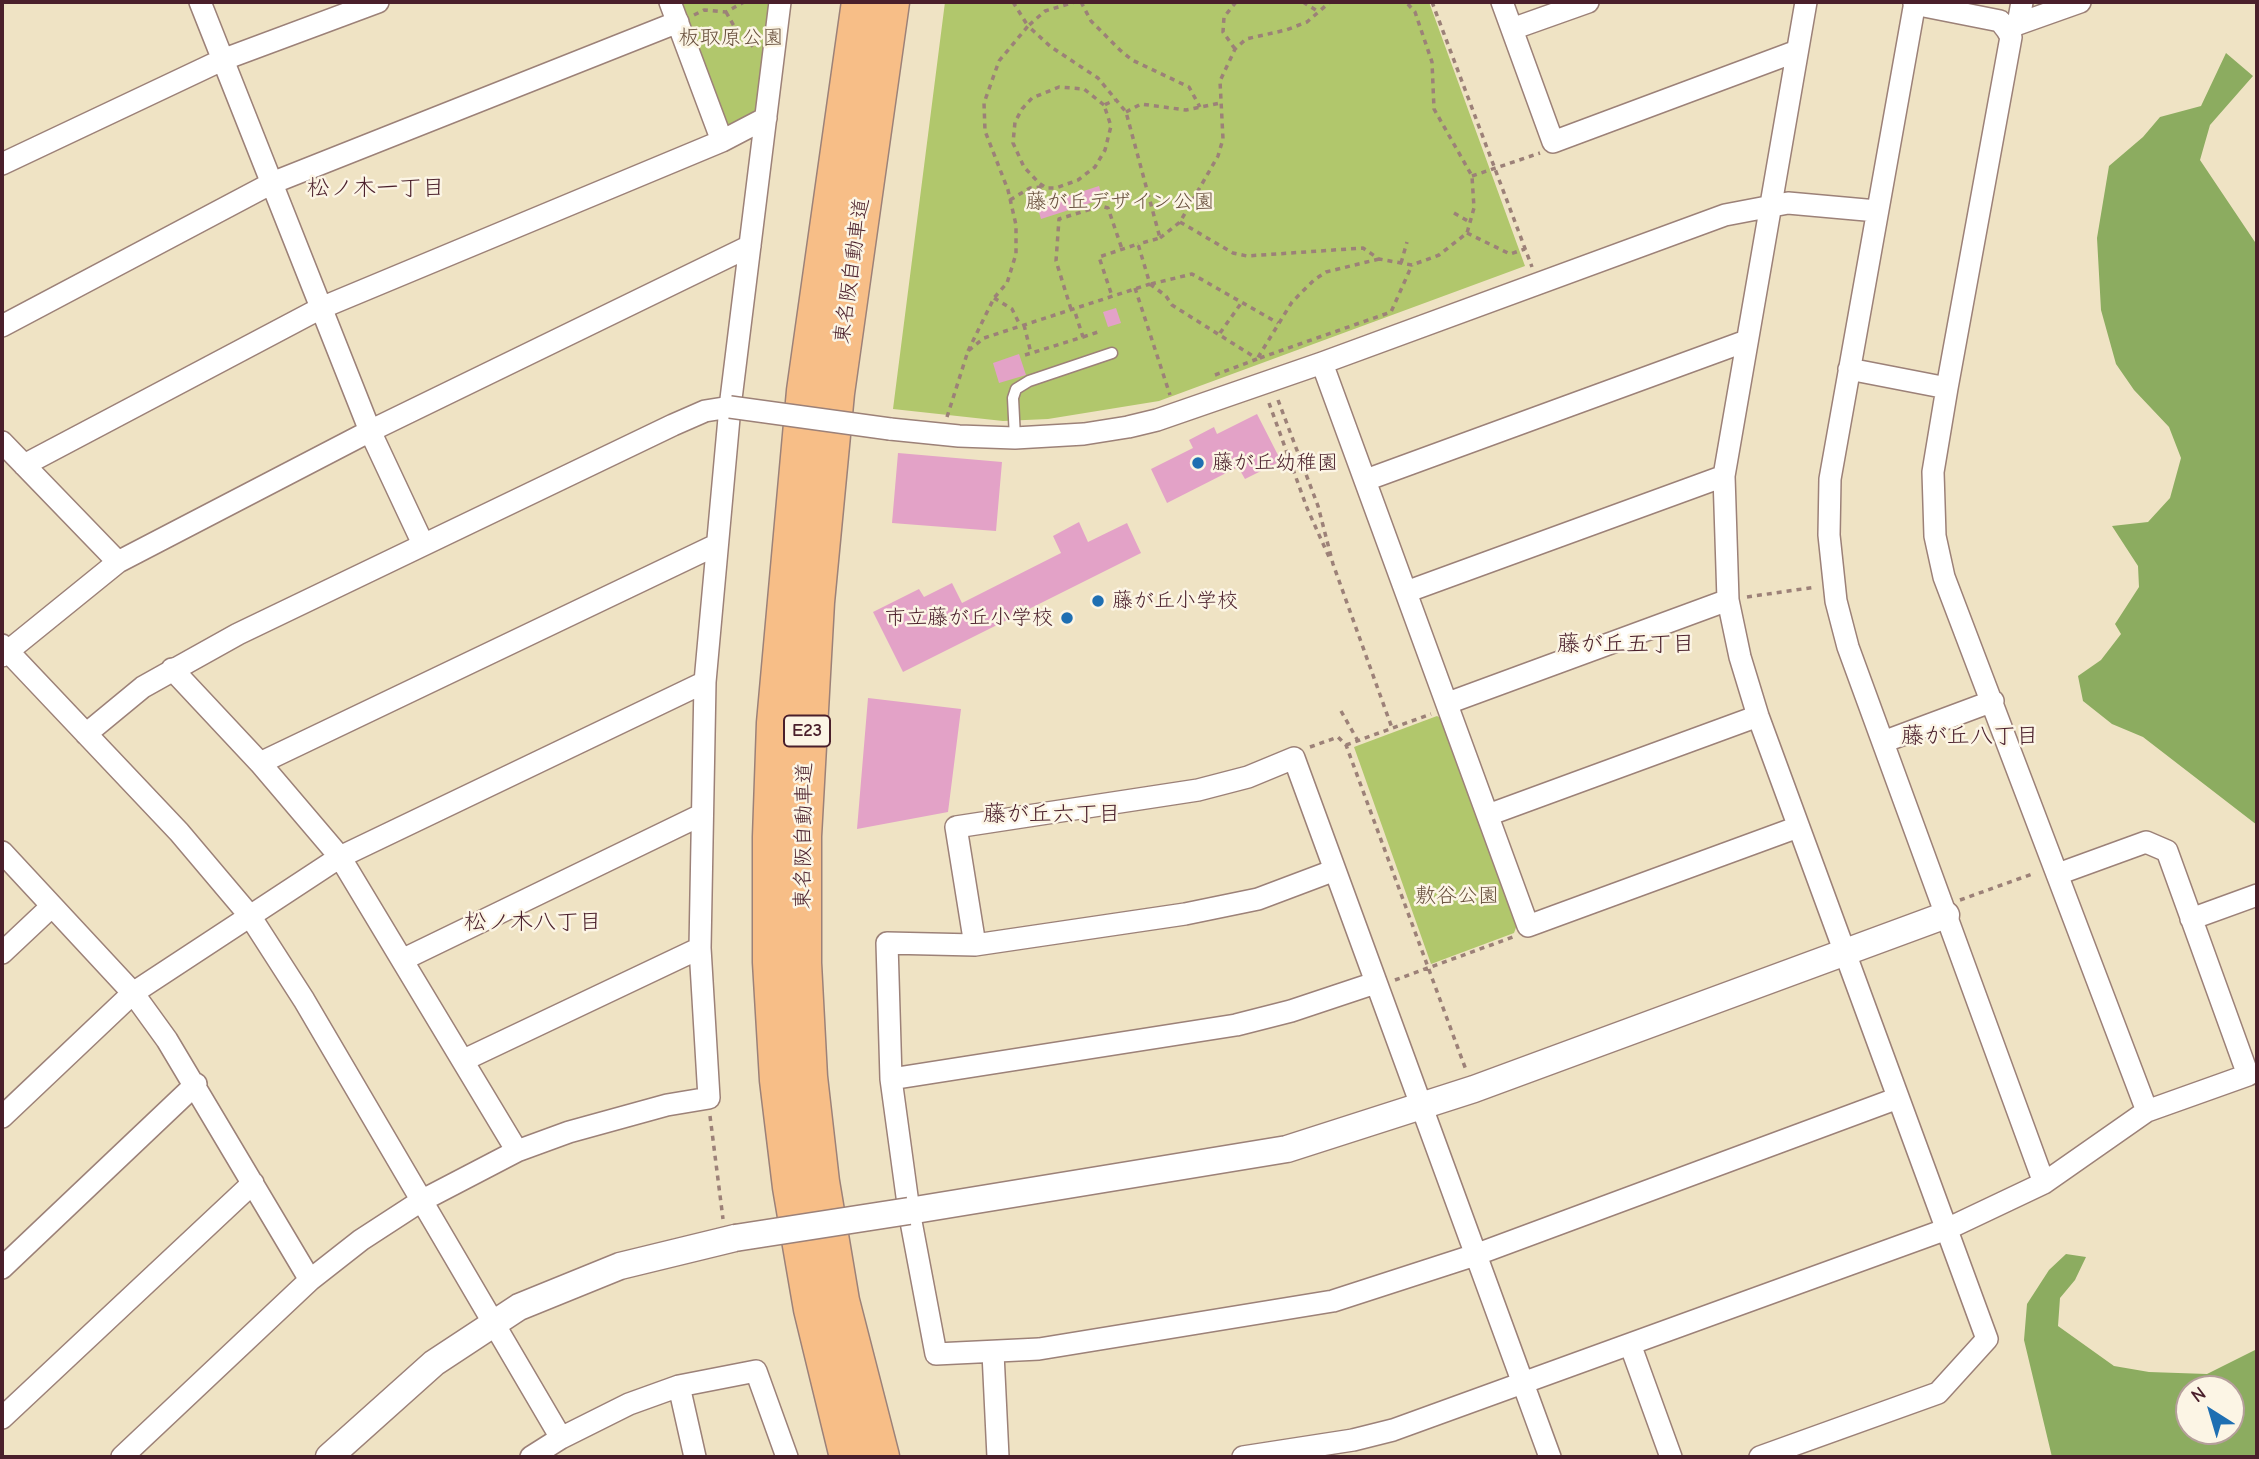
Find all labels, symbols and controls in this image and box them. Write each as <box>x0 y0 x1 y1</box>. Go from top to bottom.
park label: 板取原公園 <box>679 25 783 51</box>
district label: 松ノ木一丁目 <box>307 174 445 202</box>
park label: 藤が丘デザイン公園 <box>1026 189 1214 215</box>
street label: 東名阪自動車道 <box>829 196 875 346</box>
place label: 藤が丘幼稚園 <box>1212 450 1338 476</box>
marker: 藤が丘幼稚園 <box>1190 455 1206 471</box>
place label: 藤が丘小学校 <box>1112 588 1238 614</box>
marker: 藤が丘小学校 <box>1090 593 1106 609</box>
place label: 市立藤が丘小学校 <box>885 605 1053 631</box>
marker: 市立藤が丘小学校 <box>1059 610 1075 626</box>
district label: 藤が丘五丁目 <box>1557 630 1695 658</box>
road number: E23 <box>784 716 830 746</box>
district label: 藤が丘八丁目 <box>1901 722 2039 750</box>
street label: 東名阪自動車道 <box>790 762 818 910</box>
district label: 藤が丘六丁目 <box>983 800 1121 828</box>
park label: 敷谷公園 <box>1415 883 1499 909</box>
district label: 松ノ木八丁目 <box>464 908 602 936</box>
north arrow <box>2175 1375 2245 1445</box>
text: N <box>2187 1382 2210 1407</box>

